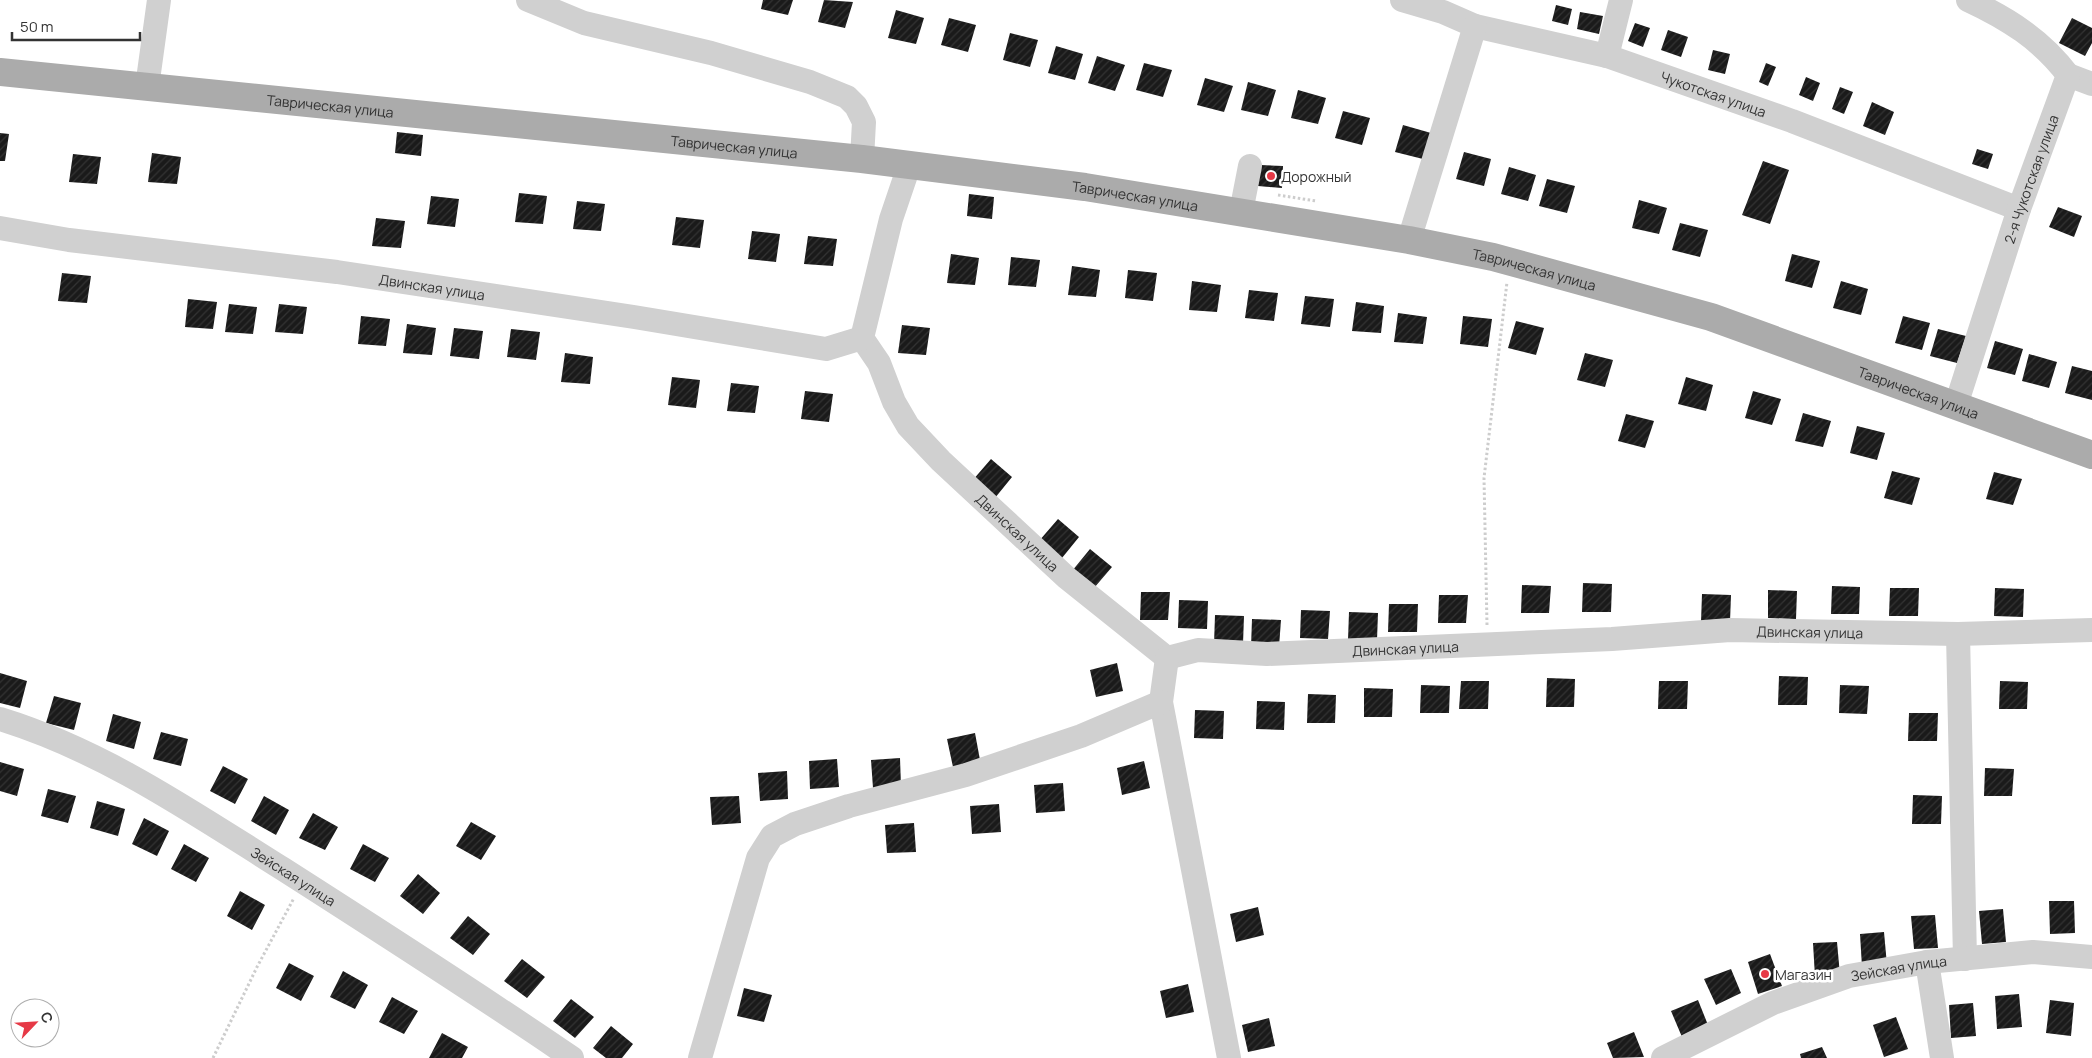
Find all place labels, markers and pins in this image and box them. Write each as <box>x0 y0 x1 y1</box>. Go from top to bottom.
place label: Дорожный <box>1281 167 1351 186</box>
marker: Дорожный <box>1265 170 1277 182</box>
place label: Магазин <box>1775 965 1832 984</box>
marker: Магазин <box>1759 968 1771 980</box>

